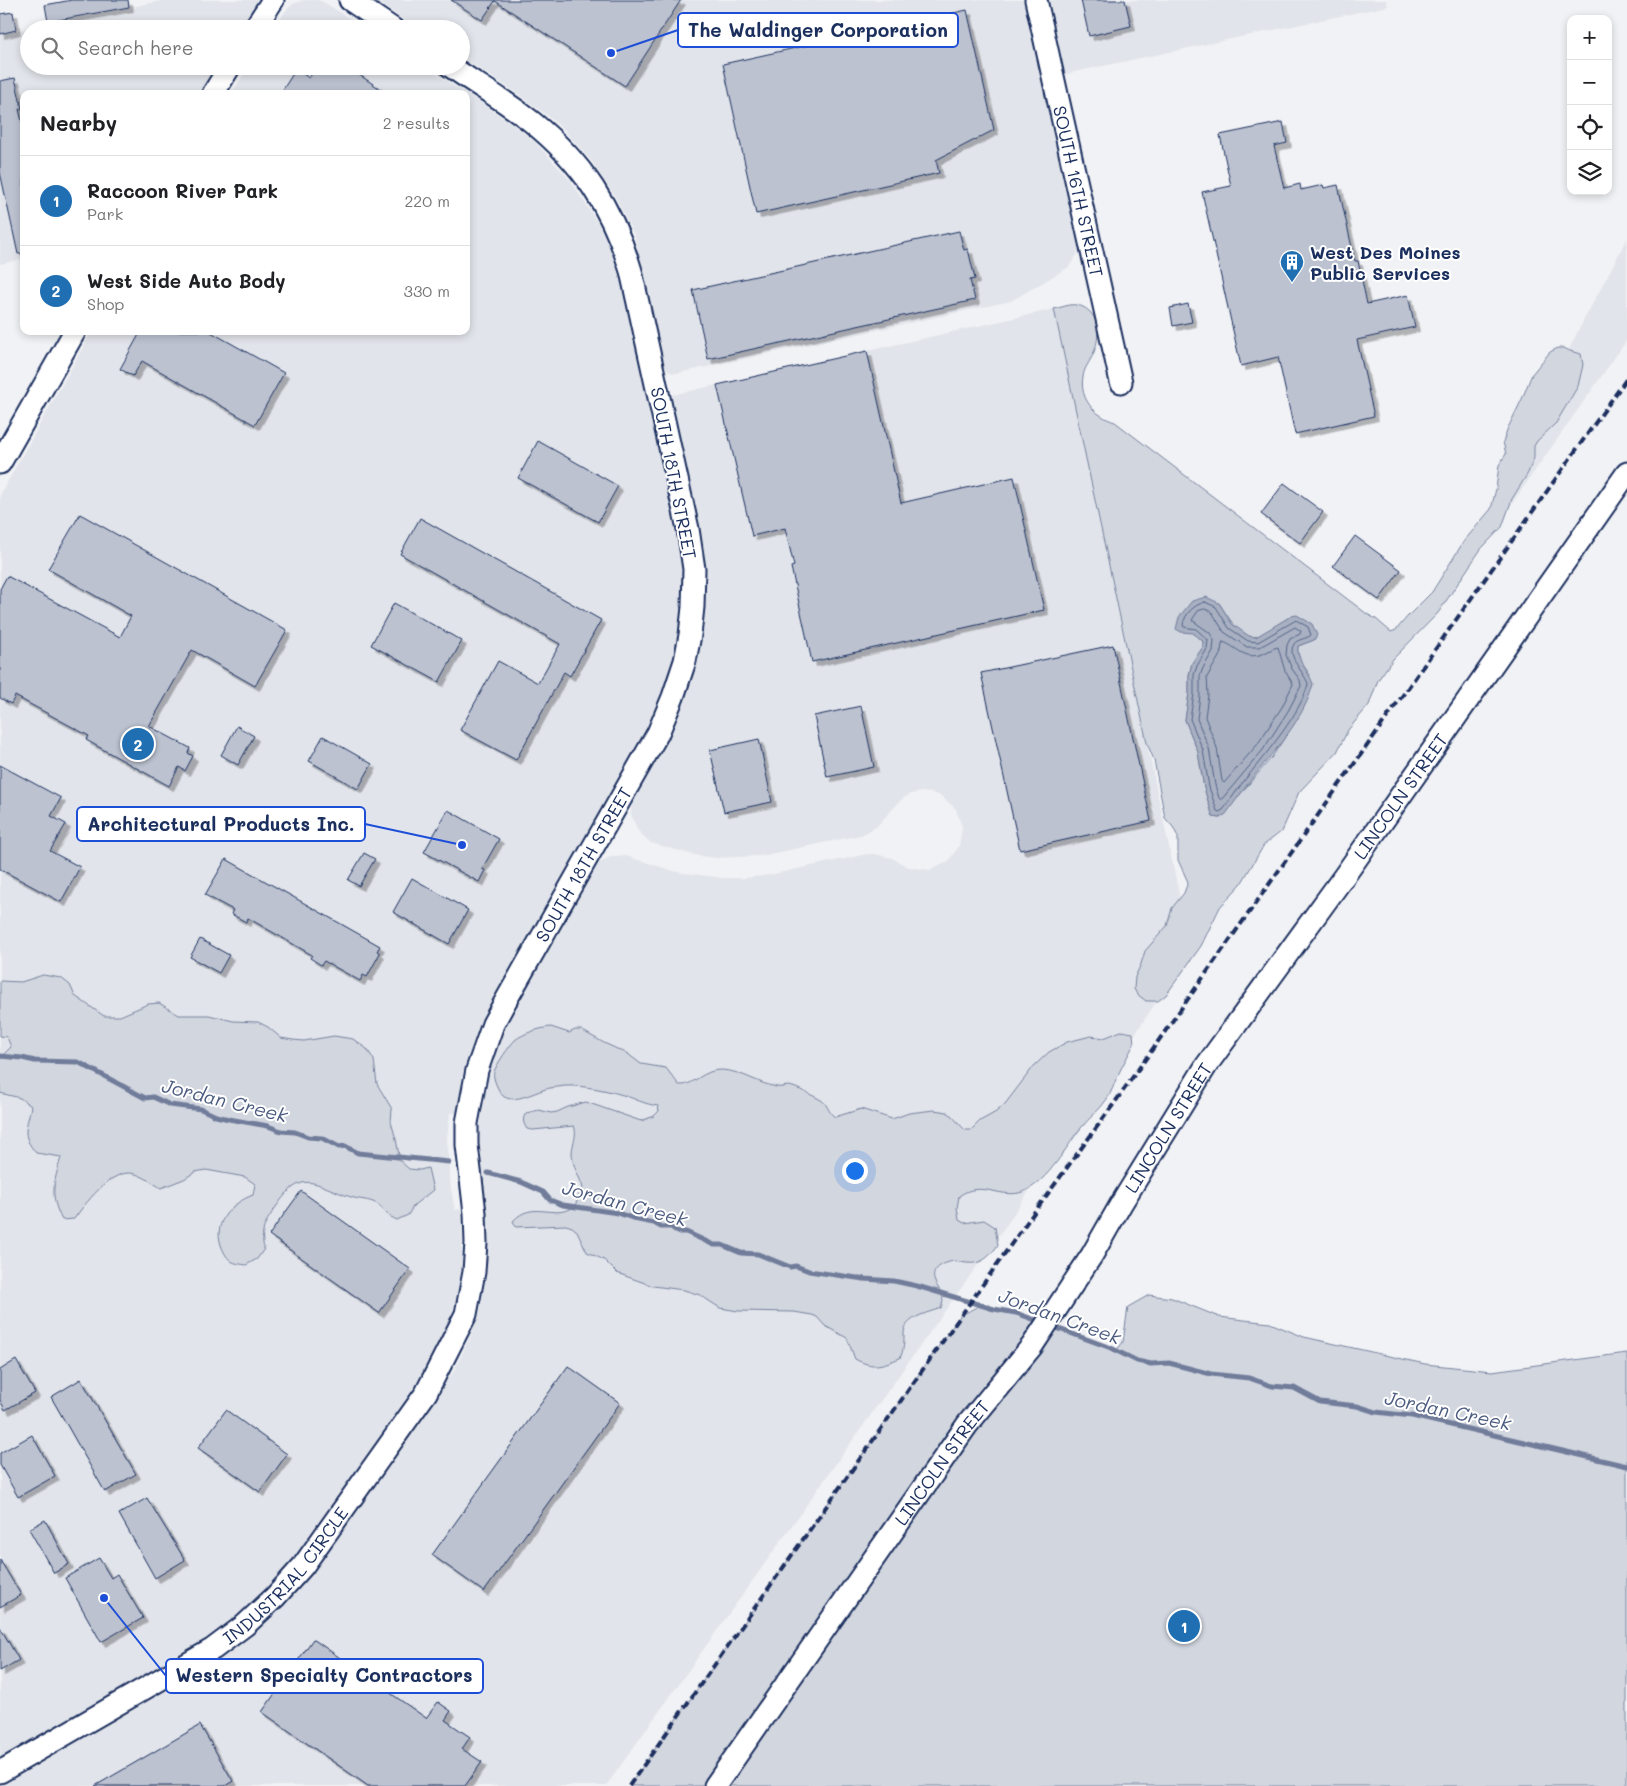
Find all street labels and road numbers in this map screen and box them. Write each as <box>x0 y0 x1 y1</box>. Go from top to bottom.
street label: SOUTH 16TH STREET <box>1048 103 1109 279</box>
street label: SOUTH 18TH STREET <box>646 385 702 561</box>
street label: LINCOLN STREET <box>1348 728 1453 864</box>
street label: SOUTH 18TH STREET <box>530 782 637 946</box>
street label: LINCOLN STREET <box>1119 1058 1217 1197</box>
street label: LINCOLN STREET <box>889 1395 995 1530</box>
street label: INDUSTRIAL CIRCLE <box>218 1502 353 1650</box>

